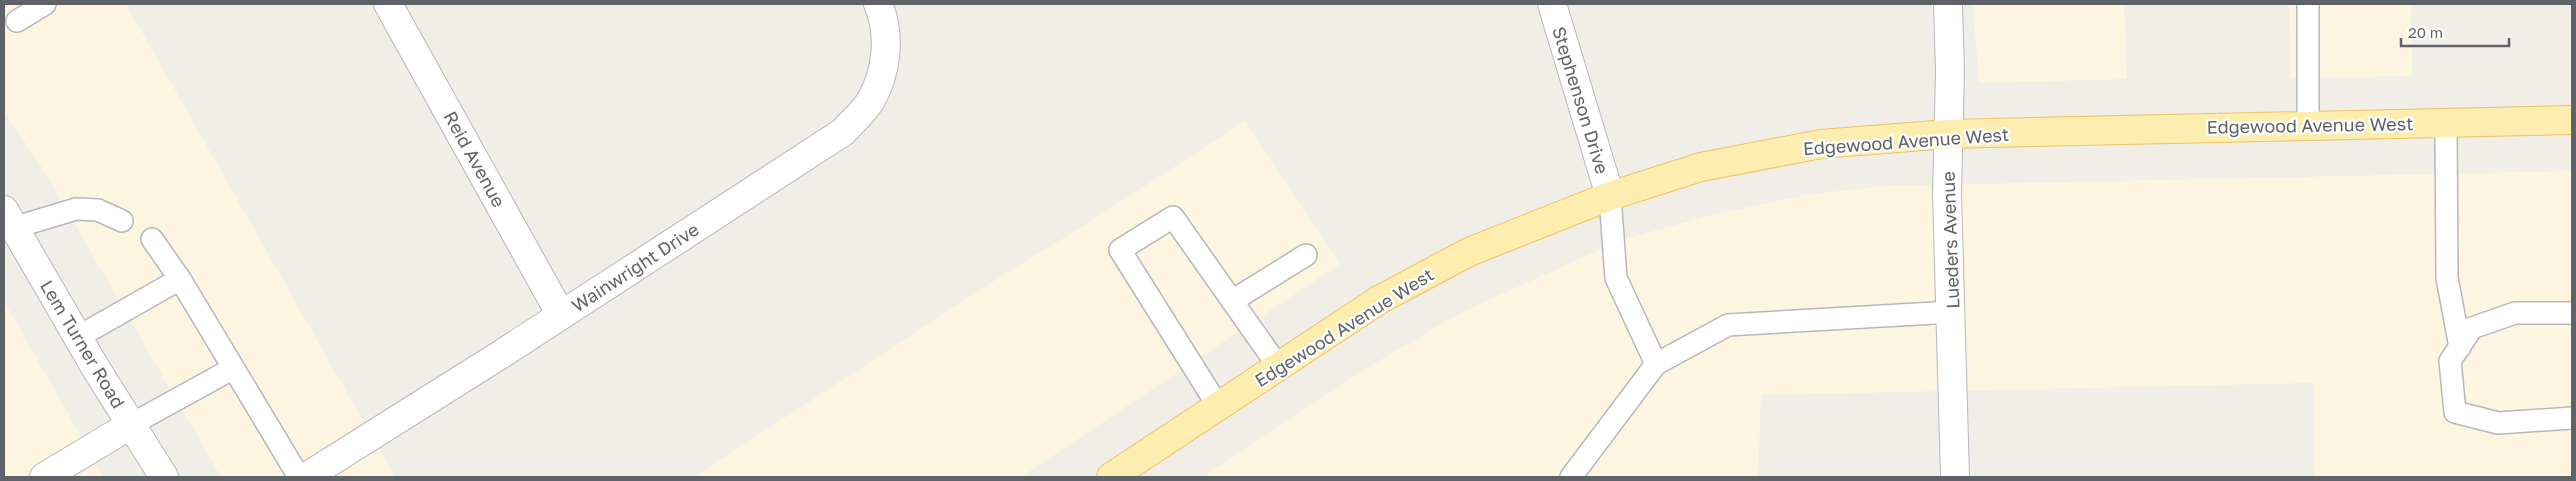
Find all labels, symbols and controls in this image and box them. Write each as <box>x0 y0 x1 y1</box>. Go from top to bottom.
scale bar <box>2401 15 2508 47</box>
text: 20 m <box>2408 23 2443 41</box>
street label: Stephenson Drive <box>1548 24 1614 176</box>
street label: Reid Avenue <box>440 107 510 211</box>
street label: Edgewood Avenue West <box>2207 112 2413 138</box>
street label: Edgewood Avenue West <box>1802 123 2010 159</box>
street label: Lueders Avenue <box>1937 171 1963 309</box>
street label: Wainwright Drive <box>567 218 703 316</box>
street label: Edgewood Avenue West <box>1251 263 1437 391</box>
street label: Lem Turner Road <box>36 276 130 412</box>

